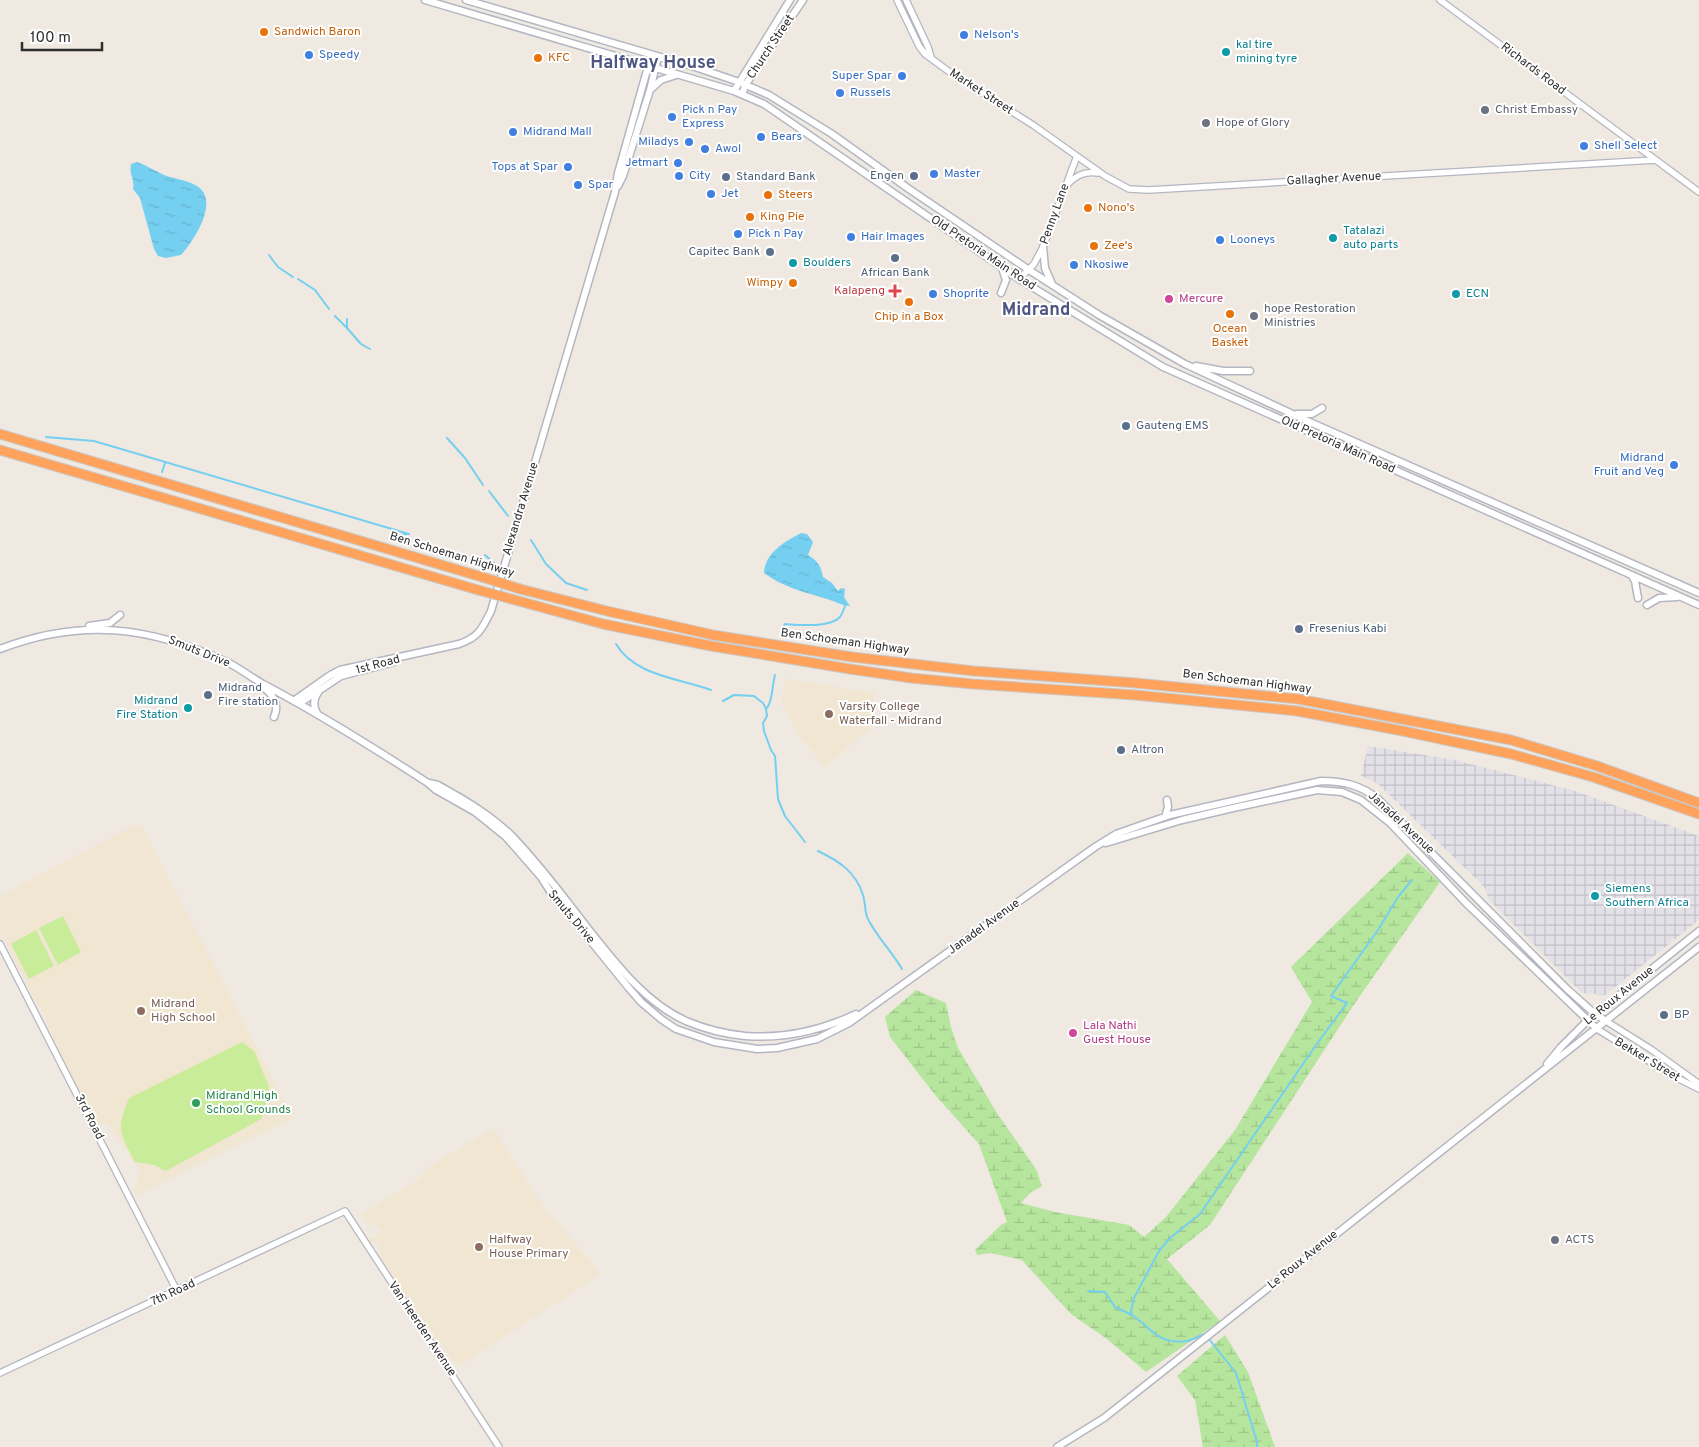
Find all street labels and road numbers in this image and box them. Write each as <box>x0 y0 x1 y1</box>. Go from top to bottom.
street label: Church Street <box>744 12 798 82</box>
street label: Richards Road <box>1497 39 1569 99</box>
street label: Market Street <box>946 65 1016 119</box>
street label: Gallagher Avenue <box>1286 169 1382 189</box>
street label: Penny Lane <box>1037 181 1073 247</box>
street label: Old Pretoria Main Road <box>927 212 1039 294</box>
street label: Old Pretoria Main Road <box>1278 413 1398 477</box>
street label: Alexandra Avenue <box>499 460 543 558</box>
street label: Ben Schoeman Highway <box>388 528 516 582</box>
street label: Ben Schoeman Highway <box>780 625 910 659</box>
street label: Smuts Drive <box>166 632 232 672</box>
street label: 1st Road <box>354 651 402 679</box>
street label: Ben Schoeman Highway <box>1182 666 1312 698</box>
street label: Janadel Avenue <box>1364 788 1438 858</box>
street label: Smuts Drive <box>544 887 598 947</box>
street label: Janadel Avenue <box>945 896 1023 958</box>
street label: Le Roux Avenue <box>1581 963 1657 1029</box>
street label: Bekker Street <box>1611 1034 1683 1086</box>
street label: 3rd Road <box>71 1092 107 1142</box>
street label: Le Roux Avenue <box>1265 1227 1341 1293</box>
street label: 7th Road <box>148 1276 198 1310</box>
street label: Van Heerden Avenue <box>384 1278 460 1380</box>

